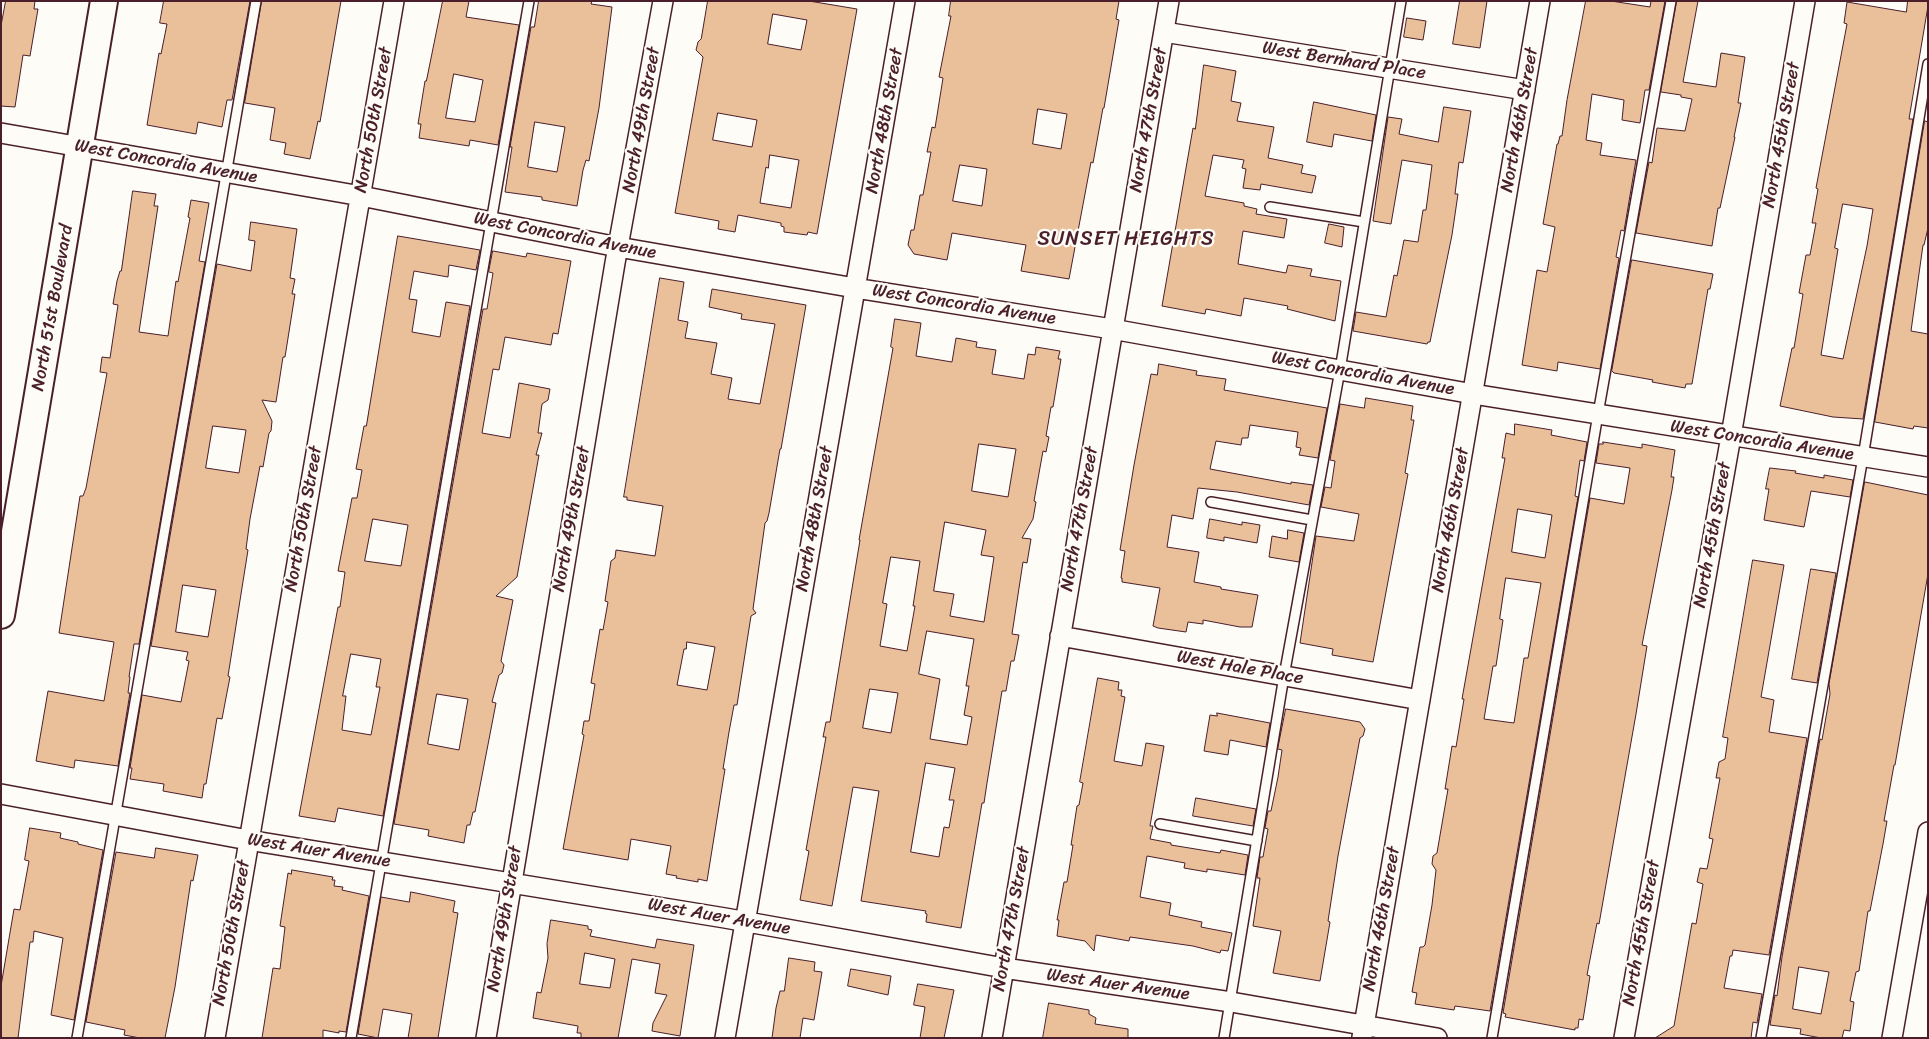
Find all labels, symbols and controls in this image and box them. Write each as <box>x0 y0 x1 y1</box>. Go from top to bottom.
street label: West Bernhard Place <box>1261 37 1427 85</box>
street label: North 50th Street <box>351 45 397 195</box>
street label: North 49th Street <box>619 45 665 195</box>
street label: North 47th Street <box>1126 46 1172 194</box>
street label: North 46th Street <box>1497 46 1543 194</box>
street label: North 48th Street <box>862 47 908 195</box>
street label: North 45th Street <box>1759 60 1805 210</box>
street label: West Concordia Avenue <box>73 135 259 189</box>
street label: West Concordia Avenue <box>472 208 658 264</box>
street label: North 51st Boulevard <box>28 223 78 393</box>
district label: SUNSET HEIGHTS <box>1037 228 1215 252</box>
street label: West Concordia Avenue <box>871 280 1057 330</box>
street label: West Concordia Avenue <box>1270 347 1456 401</box>
street label: West Concordia Avenue <box>1669 416 1855 466</box>
street label: North 50th Street <box>281 444 327 594</box>
street label: North 49th Street <box>549 444 595 594</box>
street label: North 48th Street <box>792 445 838 593</box>
street label: North 47th Street <box>1057 445 1103 593</box>
street label: North 46th Street <box>1428 446 1474 594</box>
street label: North 45th Street <box>1690 460 1736 610</box>
street label: West Hale Place <box>1175 646 1305 690</box>
street label: West Auer Avenue <box>246 829 392 873</box>
street label: North 49th Street <box>483 844 527 994</box>
street label: North 47th Street <box>989 845 1035 993</box>
street label: North 46th Street <box>1359 845 1405 993</box>
street label: North 50th Street <box>209 858 255 1008</box>
street label: North 45th Street <box>1619 858 1665 1008</box>
street label: West Auer Avenue <box>646 894 792 940</box>
street label: West Auer Avenue <box>1045 964 1191 1006</box>

